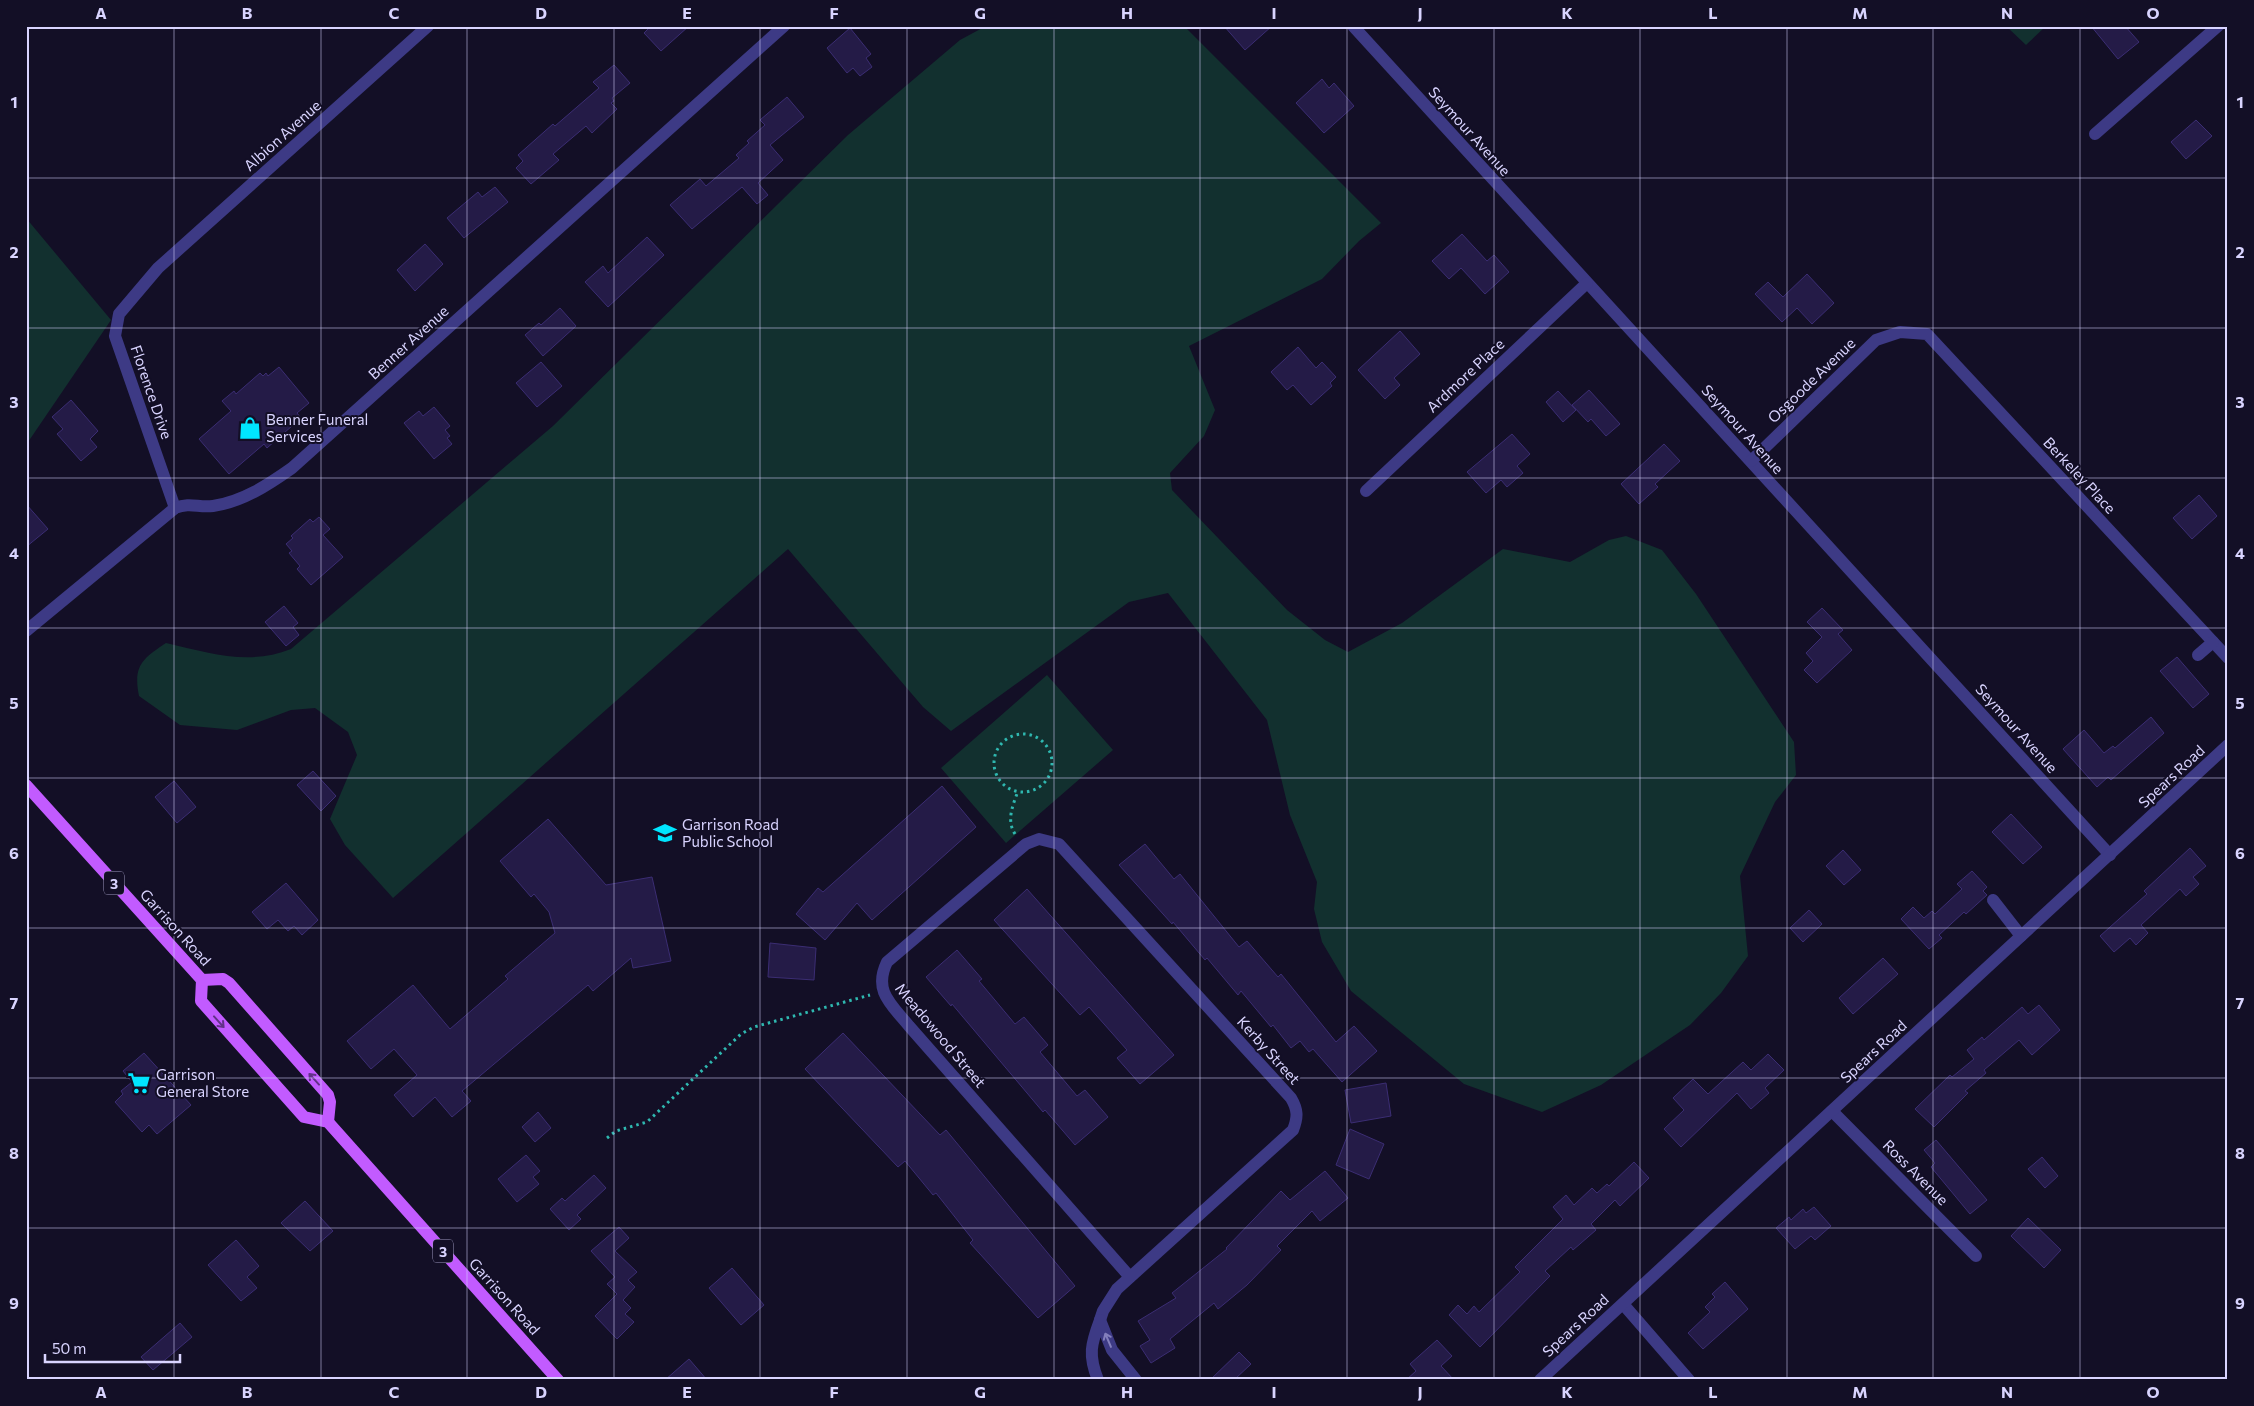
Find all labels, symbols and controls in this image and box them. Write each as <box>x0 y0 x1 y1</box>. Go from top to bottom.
text: A <box>95 3 107 22</box>
text: B <box>242 3 253 22</box>
text: C <box>389 3 400 22</box>
text: D <box>535 3 547 22</box>
text: E <box>682 3 692 22</box>
text: F <box>829 3 839 22</box>
text: G <box>974 3 986 22</box>
text: H <box>1121 3 1133 22</box>
text: I <box>1271 3 1277 22</box>
text: J <box>1417 3 1423 22</box>
text: K <box>1561 3 1573 22</box>
text: L <box>1708 3 1718 22</box>
text: M <box>1852 3 1868 22</box>
text: N <box>2001 3 2013 22</box>
text: O <box>2146 3 2160 22</box>
street label: Seymour Avenue <box>1425 83 1515 179</box>
text: 1 <box>10 92 18 111</box>
text: 1 <box>2236 92 2244 111</box>
street label: Albion Avenue <box>240 96 324 174</box>
text: 2 <box>9 242 19 261</box>
text: 2 <box>2235 242 2245 261</box>
street label: Benner Avenue <box>364 301 452 383</box>
street label: Ardmore Place <box>1422 334 1508 416</box>
street label: Osgoode Avenue <box>1764 334 1858 426</box>
street label: Florence Drive <box>128 343 176 441</box>
street label: Seymour Avenue <box>1698 381 1788 477</box>
text: 3 <box>9 392 19 411</box>
text: 3 <box>2235 392 2245 411</box>
place label: Benner Funeral Services <box>266 410 368 445</box>
shop icon: Benner Funeral Services <box>237 415 263 441</box>
street label: Berkeley Place <box>2040 433 2120 517</box>
text: 4 <box>9 543 19 562</box>
text: 4 <box>2235 543 2245 562</box>
street label: Seymour Avenue <box>1972 680 2062 776</box>
text: 5 <box>9 693 19 712</box>
text: 5 <box>2235 693 2245 712</box>
street label: Spears Road <box>2134 741 2208 811</box>
place label: Garrison Road Public School <box>682 815 779 850</box>
school or university icon: Garrison Road Public School <box>652 820 678 846</box>
text: 6 <box>9 843 19 862</box>
text: 6 <box>2235 843 2245 862</box>
road number: 3 <box>104 871 124 894</box>
street label: Garrison Road <box>137 885 215 969</box>
street label: Meadowood Street <box>892 979 990 1091</box>
text: 7 <box>10 993 19 1012</box>
text: 7 <box>2236 993 2245 1012</box>
street label: Kerby Street <box>1234 1012 1304 1088</box>
one-way arrow <box>214 1015 225 1028</box>
street label: Spears Road <box>1836 1016 1910 1086</box>
place label: Garrison General Store <box>156 1065 249 1100</box>
supermarket icon: Garrison General Store <box>126 1070 152 1096</box>
one-way arrow <box>308 1073 320 1086</box>
street label: Ross Avenue <box>1880 1136 1952 1208</box>
text: 8 <box>9 1143 19 1162</box>
text: 8 <box>2235 1143 2245 1162</box>
road number: 3 <box>433 1240 453 1262</box>
street label: Garrison Road <box>466 1254 544 1338</box>
street label: Spears Road <box>1538 1290 1612 1360</box>
text: 9 <box>9 1293 19 1312</box>
text: 9 <box>2235 1293 2245 1312</box>
scale bar <box>45 1331 180 1363</box>
one-way arrow <box>1102 1333 1112 1348</box>
text: 50 m <box>52 1339 86 1357</box>
text: A <box>95 1382 107 1401</box>
text: B <box>242 1382 253 1401</box>
text: C <box>389 1382 400 1401</box>
text: D <box>535 1382 547 1401</box>
text: E <box>682 1382 692 1401</box>
text: F <box>829 1382 839 1401</box>
text: G <box>974 1382 986 1401</box>
text: H <box>1121 1382 1133 1401</box>
text: I <box>1271 1382 1277 1401</box>
text: J <box>1417 1382 1423 1401</box>
text: K <box>1561 1382 1573 1401</box>
text: L <box>1708 1382 1718 1401</box>
text: M <box>1852 1382 1868 1401</box>
text: N <box>2001 1382 2013 1401</box>
text: O <box>2146 1382 2160 1401</box>

